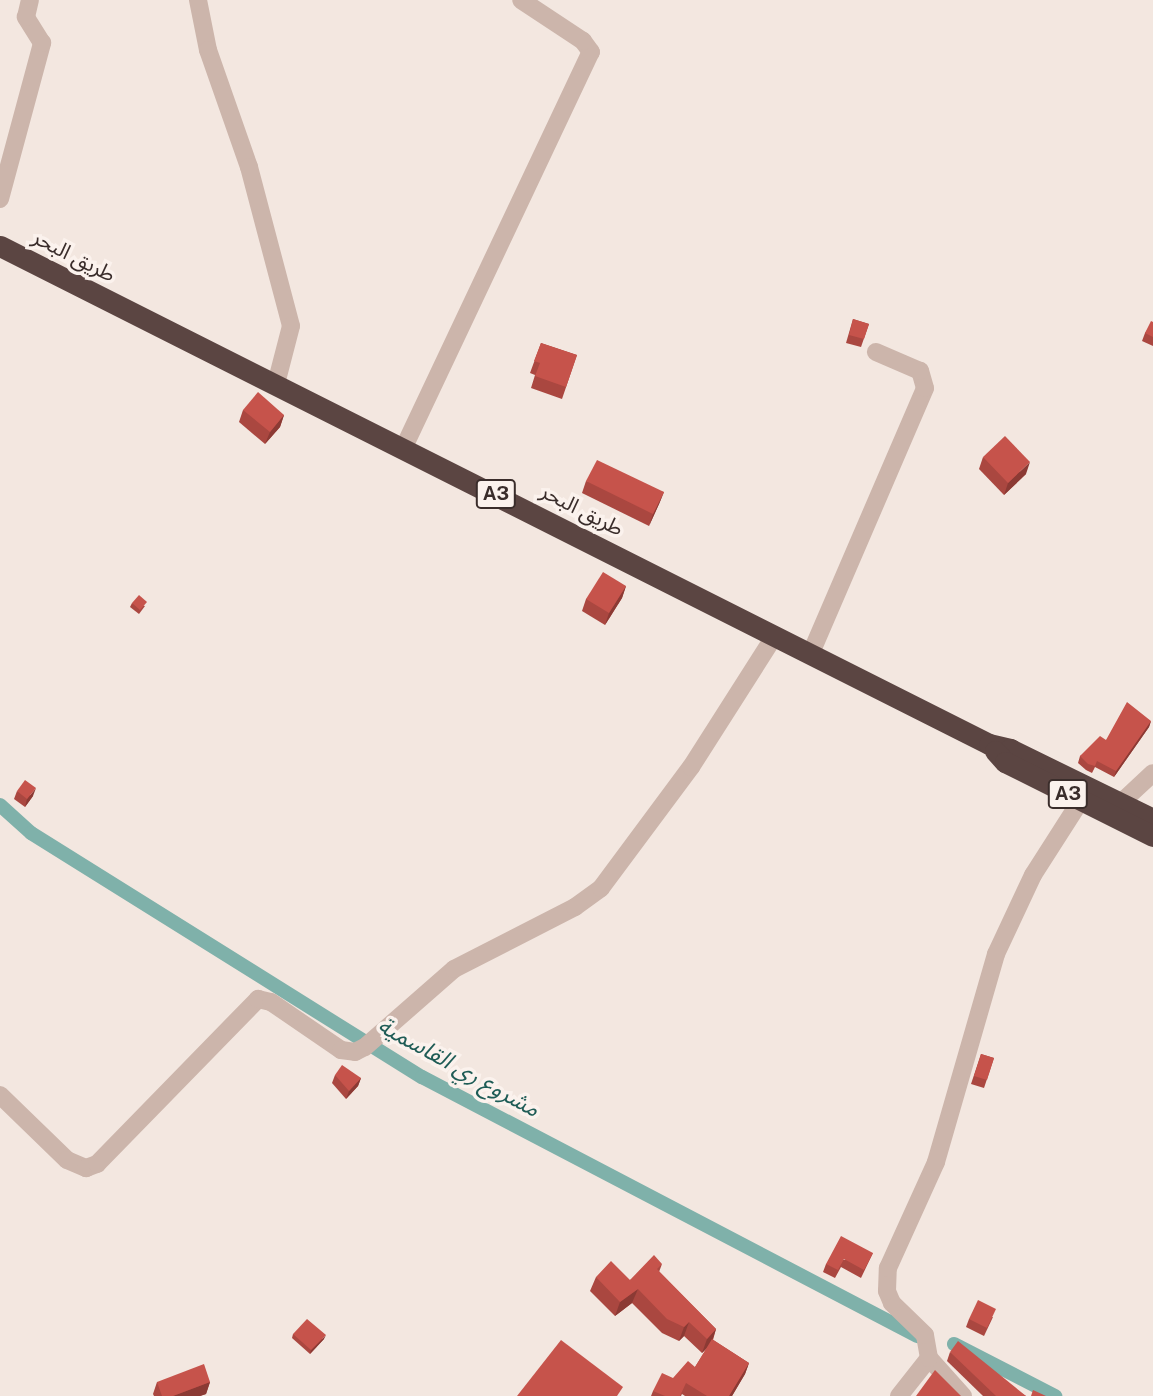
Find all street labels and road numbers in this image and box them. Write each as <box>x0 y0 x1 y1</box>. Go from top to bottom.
street label: طريق البحر <box>28 224 120 288</box>
road number: A3 <box>475 478 517 509</box>
street label: طريق البحر <box>536 478 628 542</box>
road number: A3 <box>1047 778 1089 810</box>

